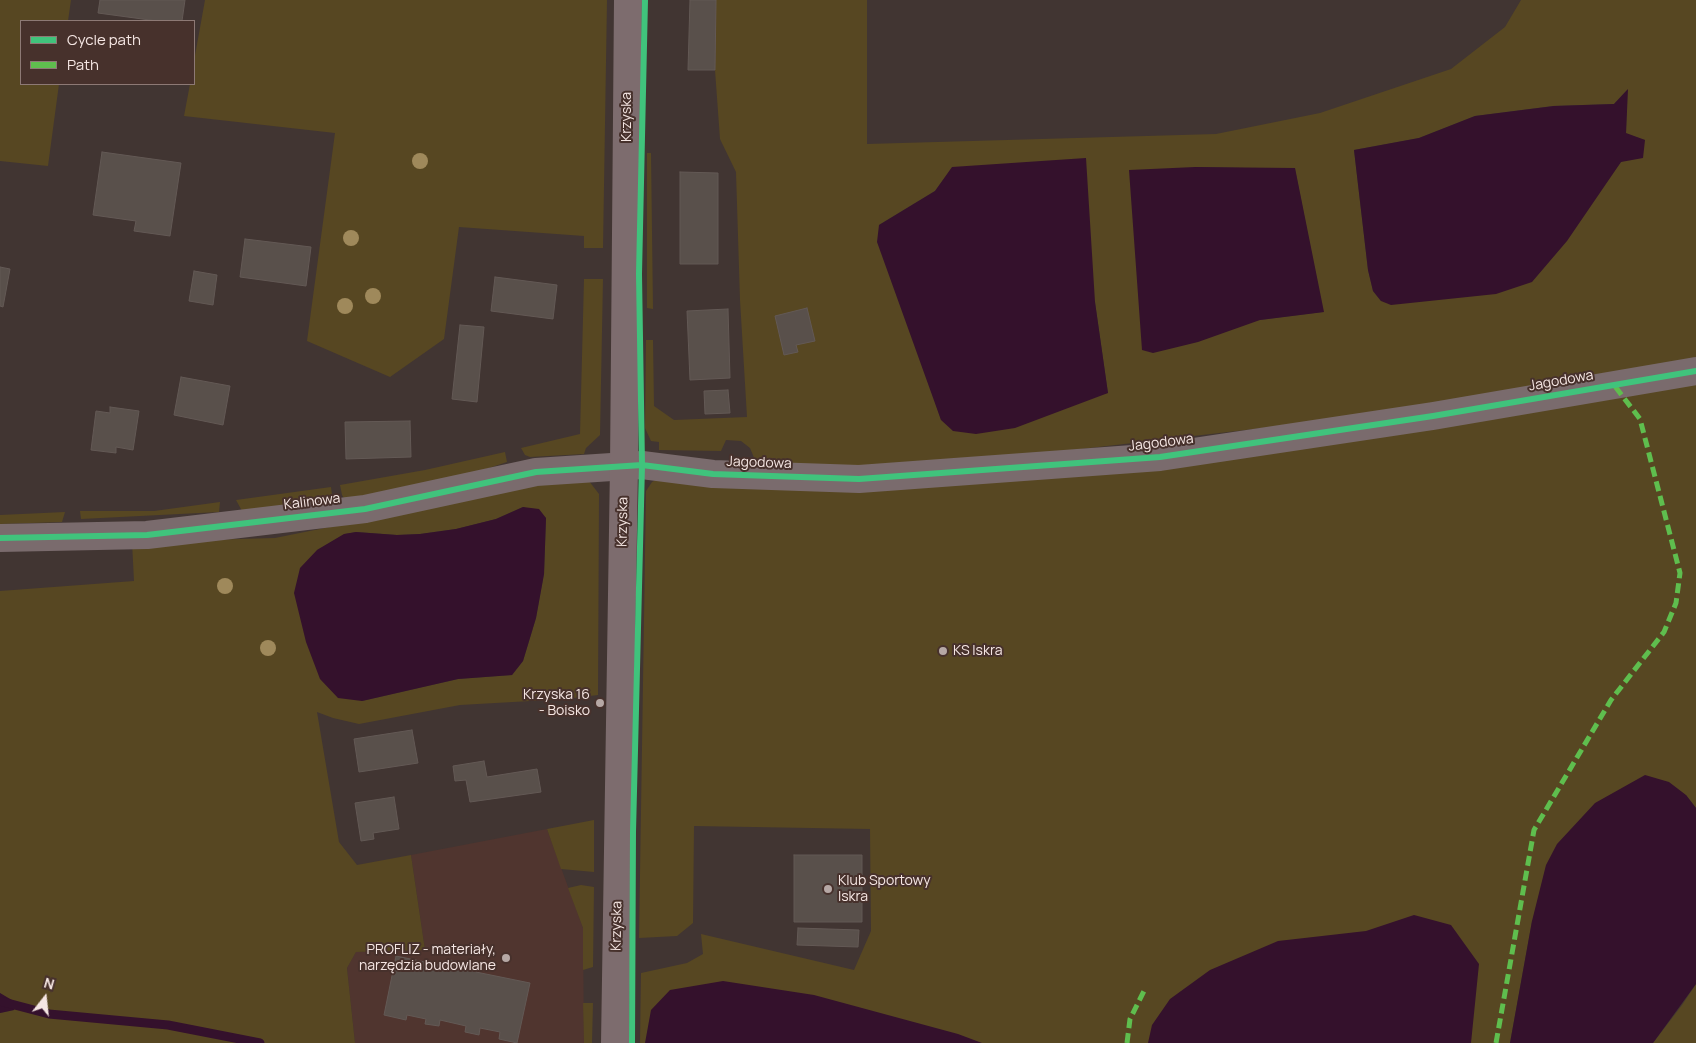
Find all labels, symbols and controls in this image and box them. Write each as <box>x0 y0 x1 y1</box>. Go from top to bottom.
legend <box>20 20 195 85</box>
text: Cycle path <box>67 29 141 50</box>
text: Path <box>67 54 99 75</box>
street label: Krzyska <box>619 92 635 142</box>
street label: Jagodowa <box>1527 367 1595 395</box>
street label: Jagodowa <box>1128 431 1194 455</box>
street label: Jagodowa <box>726 453 792 473</box>
street label: Kalinowa <box>283 490 341 514</box>
street label: Krzyska <box>614 497 632 547</box>
place label: KS Iskra <box>953 643 1002 659</box>
marker: KS Iskra <box>937 645 949 657</box>
place label: Krzyska 16 - Boisko <box>523 687 590 720</box>
marker: Krzyska 16 - Boisko <box>594 697 606 709</box>
place label: Klub Sportowy Iskra <box>838 873 931 906</box>
marker: Klub Sportowy Iskra <box>822 883 834 895</box>
street label: Krzyska <box>608 901 626 951</box>
place label: PROFLIZ - materiały, narzędzia budowlane <box>359 942 496 974</box>
marker: PROFLIZ - materiały, narzędzia budowlane <box>500 952 512 964</box>
north arrow <box>20 973 70 1023</box>
text: N <box>42 973 57 994</box>

